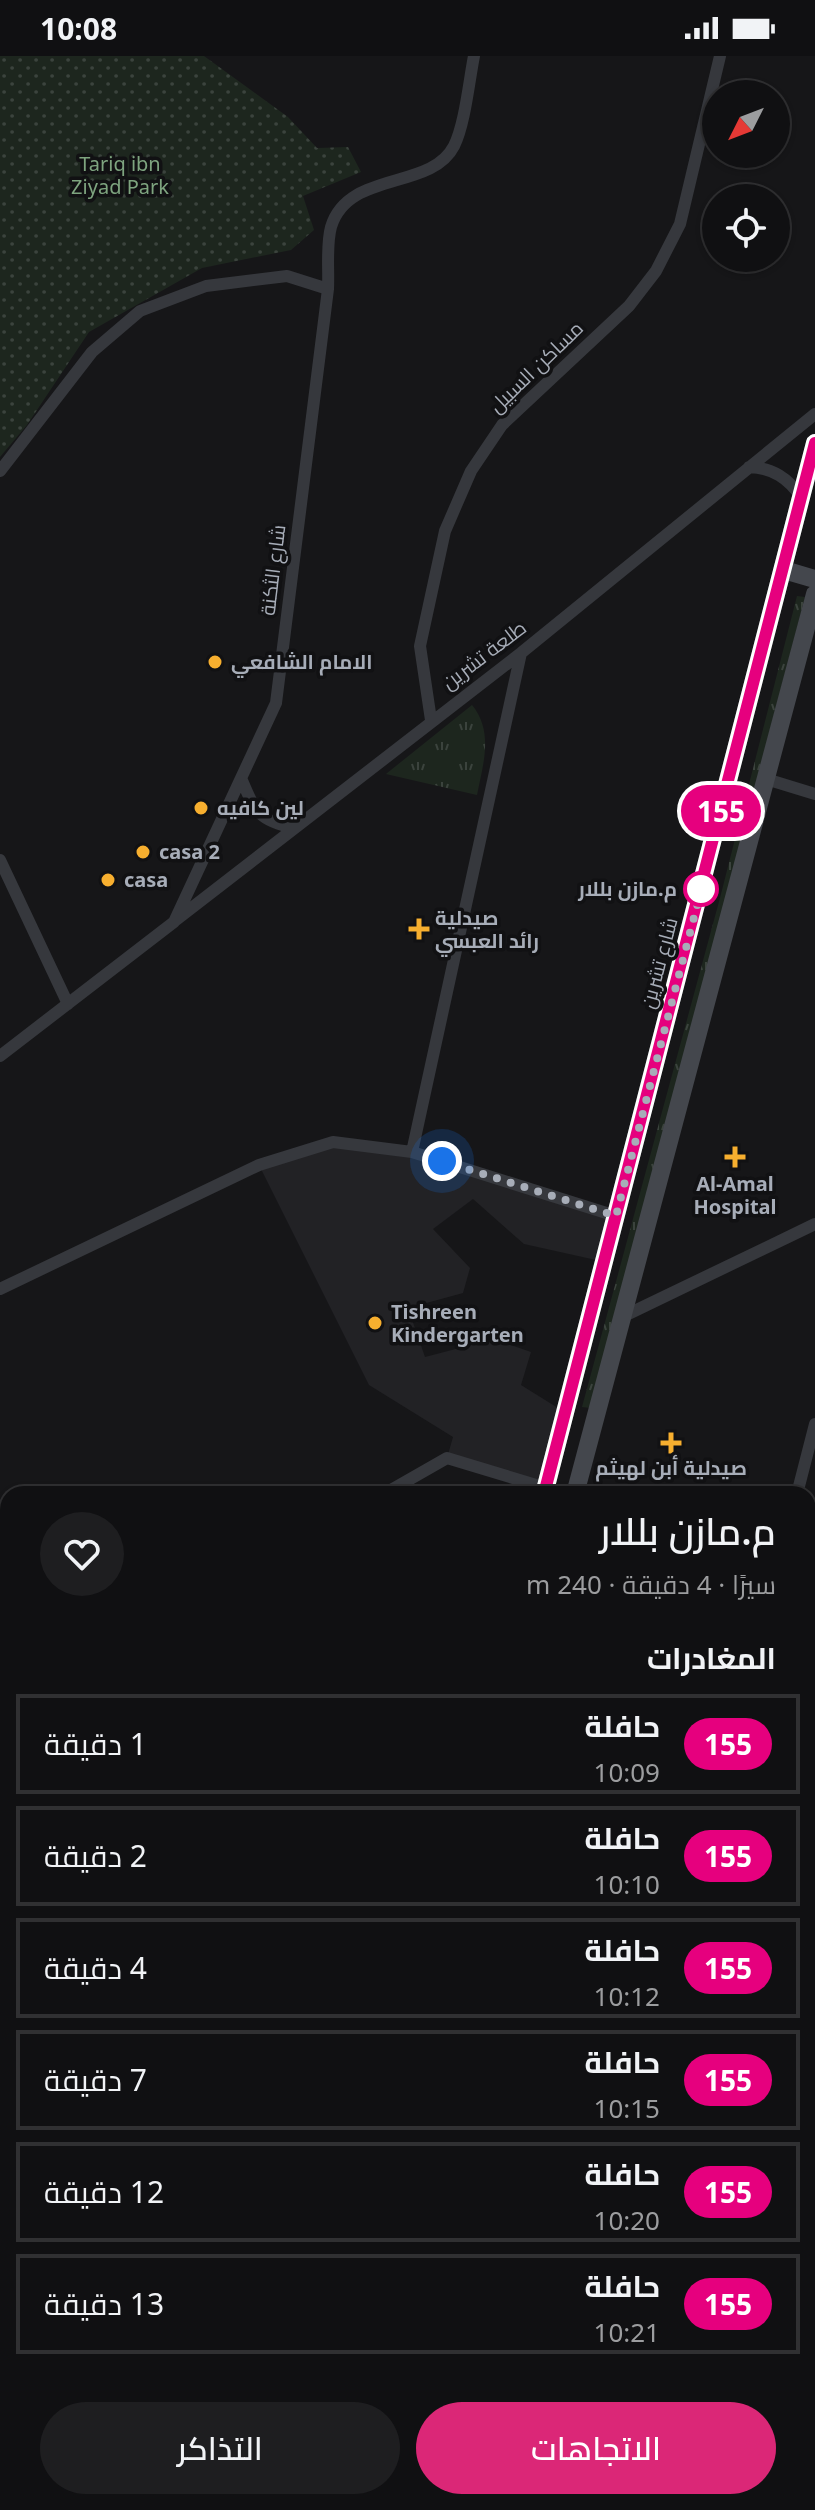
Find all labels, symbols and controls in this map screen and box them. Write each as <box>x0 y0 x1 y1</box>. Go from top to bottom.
text: 10:08 <box>40 8 117 49</box>
north arrow <box>702 80 790 168</box>
map controls <box>702 80 790 272</box>
park label: Tariq ibn Ziyad Park <box>71 150 169 200</box>
button: locate <box>702 184 790 272</box>
street label: مساكن السبيل <box>483 315 589 419</box>
street label: شارع الثكنة <box>254 523 292 617</box>
street label: طلعة تشرين <box>436 614 532 695</box>
place label: الامام الشافعي <box>231 648 372 678</box>
marker: الامام الشافعي <box>206 653 224 671</box>
line badge: 155 <box>675 785 767 837</box>
text: 155 <box>697 792 745 830</box>
place label: لين كافيه <box>217 794 304 821</box>
marker: لين كافيه <box>192 799 210 817</box>
place label: casa 2 <box>159 838 220 865</box>
marker: casa 2 <box>134 843 152 861</box>
place label: casa <box>124 866 168 893</box>
marker: casa <box>99 871 117 889</box>
marker: م.مازن بللار <box>684 872 718 906</box>
place label: م.مازن بللار <box>577 875 677 903</box>
place label: صيدلية رائد العبسي <box>435 904 539 957</box>
street label: شارع تشرين <box>633 914 685 1012</box>
marker: صيدلية رائد العبسي <box>410 920 428 938</box>
your location <box>422 1141 462 1181</box>
marker: Al-Amal Hospital <box>724 1146 746 1168</box>
place label: Al-Amal Hospital <box>693 1170 777 1220</box>
place label: Tishreen Kindergarten <box>391 1298 524 1348</box>
marker: Tishreen Kindergarten <box>366 1314 384 1332</box>
marker: صيدلية أبن لهيثم <box>662 1434 680 1452</box>
place label: صيدلية أبن لهيثم <box>595 1454 747 1482</box>
text: م.مازن بللار <box>600 1504 776 1556</box>
button: heart <box>40 1512 124 1596</box>
text: سيرًا · 4 دقيقة · 240 m <box>526 1566 776 1602</box>
text: المغادرات <box>647 1637 776 1678</box>
text: حافلة <box>585 1705 660 1746</box>
text: 1 دقيقة <box>44 1723 147 1764</box>
text: 155 <box>704 1725 752 1763</box>
text: 10:09 <box>594 1754 660 1790</box>
text: حافلة <box>585 1817 660 1858</box>
text: 2 دقيقة <box>44 1835 147 1876</box>
text: 155 <box>704 1837 752 1875</box>
text: 10:10 <box>594 1866 660 1902</box>
text: حافلة <box>585 1929 660 1970</box>
text: 4 دقيقة <box>44 1947 147 1988</box>
text: 155 <box>704 1949 752 1987</box>
text: 10:12 <box>594 1978 660 2014</box>
text: حافلة <box>585 2041 660 2082</box>
text: 7 دقيقة <box>44 2059 147 2100</box>
text: 155 <box>704 2061 752 2099</box>
text: 10:15 <box>594 2090 660 2126</box>
text: حافلة <box>585 2153 660 2194</box>
text: 12 دقيقة <box>44 2171 164 2212</box>
text: 155 <box>704 2173 752 2211</box>
text: 10:20 <box>594 2202 660 2238</box>
text: حافلة <box>585 2265 660 2306</box>
text: 13 دقيقة <box>44 2283 164 2324</box>
text: 155 <box>704 2285 752 2323</box>
text: 10:21 <box>594 2314 660 2350</box>
button: التذاكر <box>40 2402 400 2494</box>
button: الاتجاهات <box>416 2402 776 2494</box>

